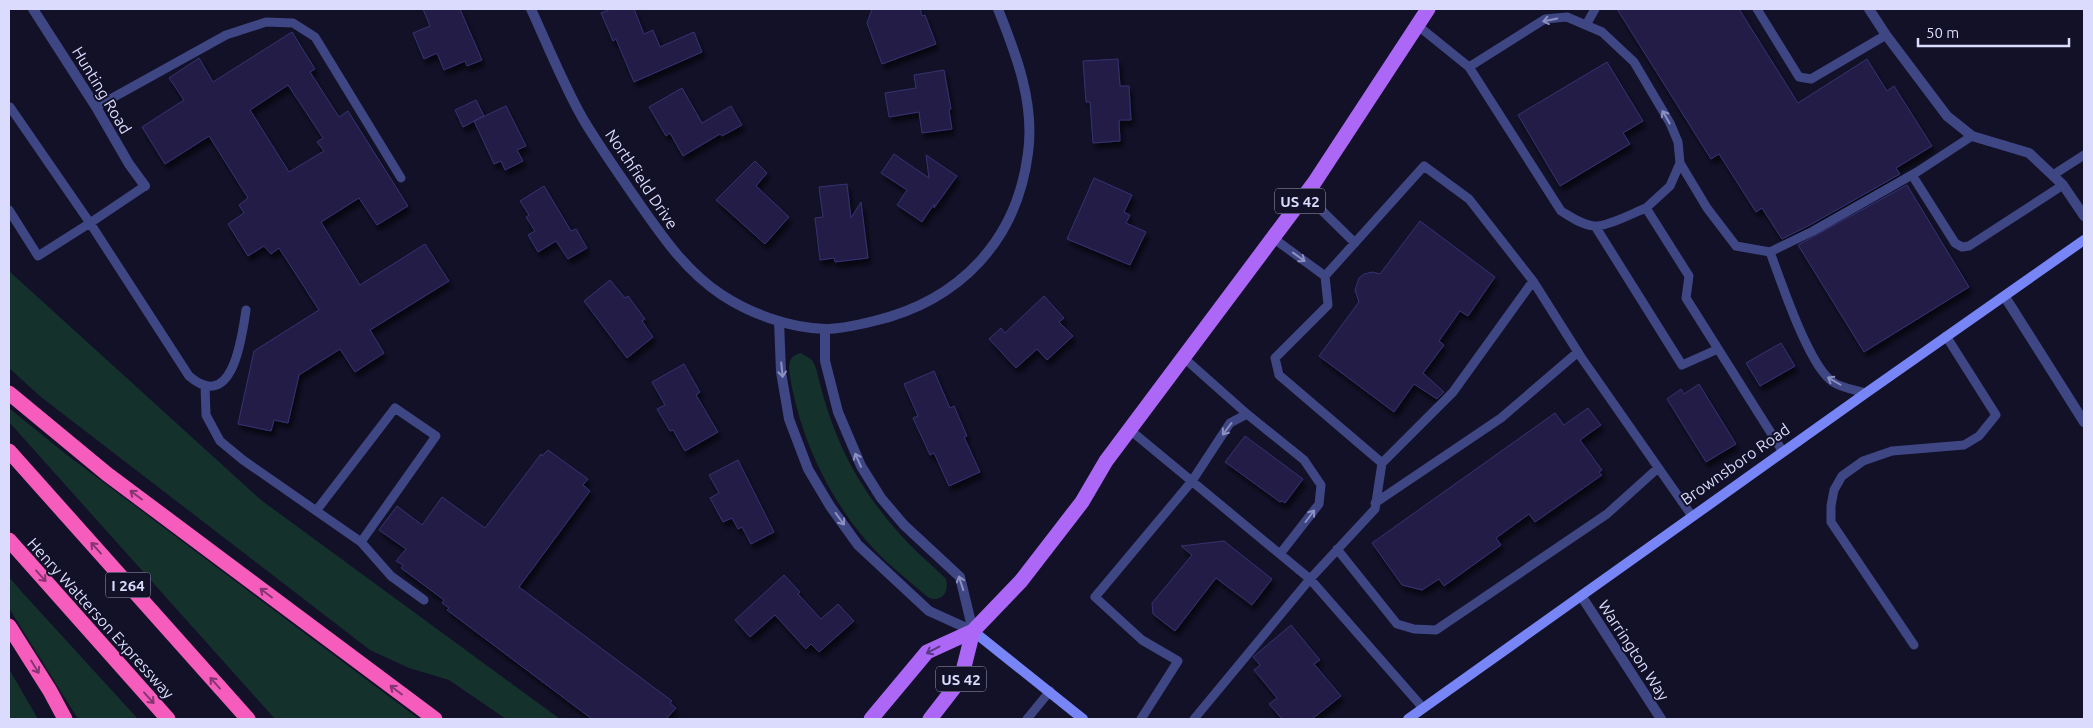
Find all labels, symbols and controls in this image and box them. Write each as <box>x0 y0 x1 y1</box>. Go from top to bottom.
scale bar <box>1918 15 2069 47</box>
one-way arrow <box>1542 16 1558 25</box>
text: 50 m <box>1926 24 1959 41</box>
street label: Hunting Road <box>69 43 135 137</box>
one-way arrow <box>1661 109 1671 124</box>
street label: Northfield Drive <box>602 126 682 232</box>
road number: US 42 <box>1275 188 1325 214</box>
one-way arrow <box>1292 252 1306 262</box>
one-way arrow <box>777 362 786 378</box>
one-way arrow <box>1827 376 1841 387</box>
street label: Brownsboro Road <box>1677 420 1793 508</box>
one-way arrow <box>1222 422 1232 436</box>
one-way arrow <box>853 453 863 468</box>
one-way arrow <box>129 490 143 500</box>
one-way arrow <box>1304 509 1315 522</box>
one-way arrow <box>835 512 845 526</box>
street label: Henry Watterson Expressway <box>24 534 178 702</box>
one-way arrow <box>90 542 101 555</box>
one-way arrow <box>35 570 47 583</box>
road number: I 264 <box>106 572 150 598</box>
one-way arrow <box>955 576 965 592</box>
one-way arrow <box>260 587 273 598</box>
street label: Warrington Way <box>1595 597 1673 704</box>
one-way arrow <box>926 645 941 655</box>
one-way arrow <box>30 659 40 673</box>
road number: US 42 <box>936 666 986 692</box>
one-way arrow <box>210 676 221 689</box>
one-way arrow <box>389 685 403 695</box>
one-way arrow <box>143 691 155 704</box>

